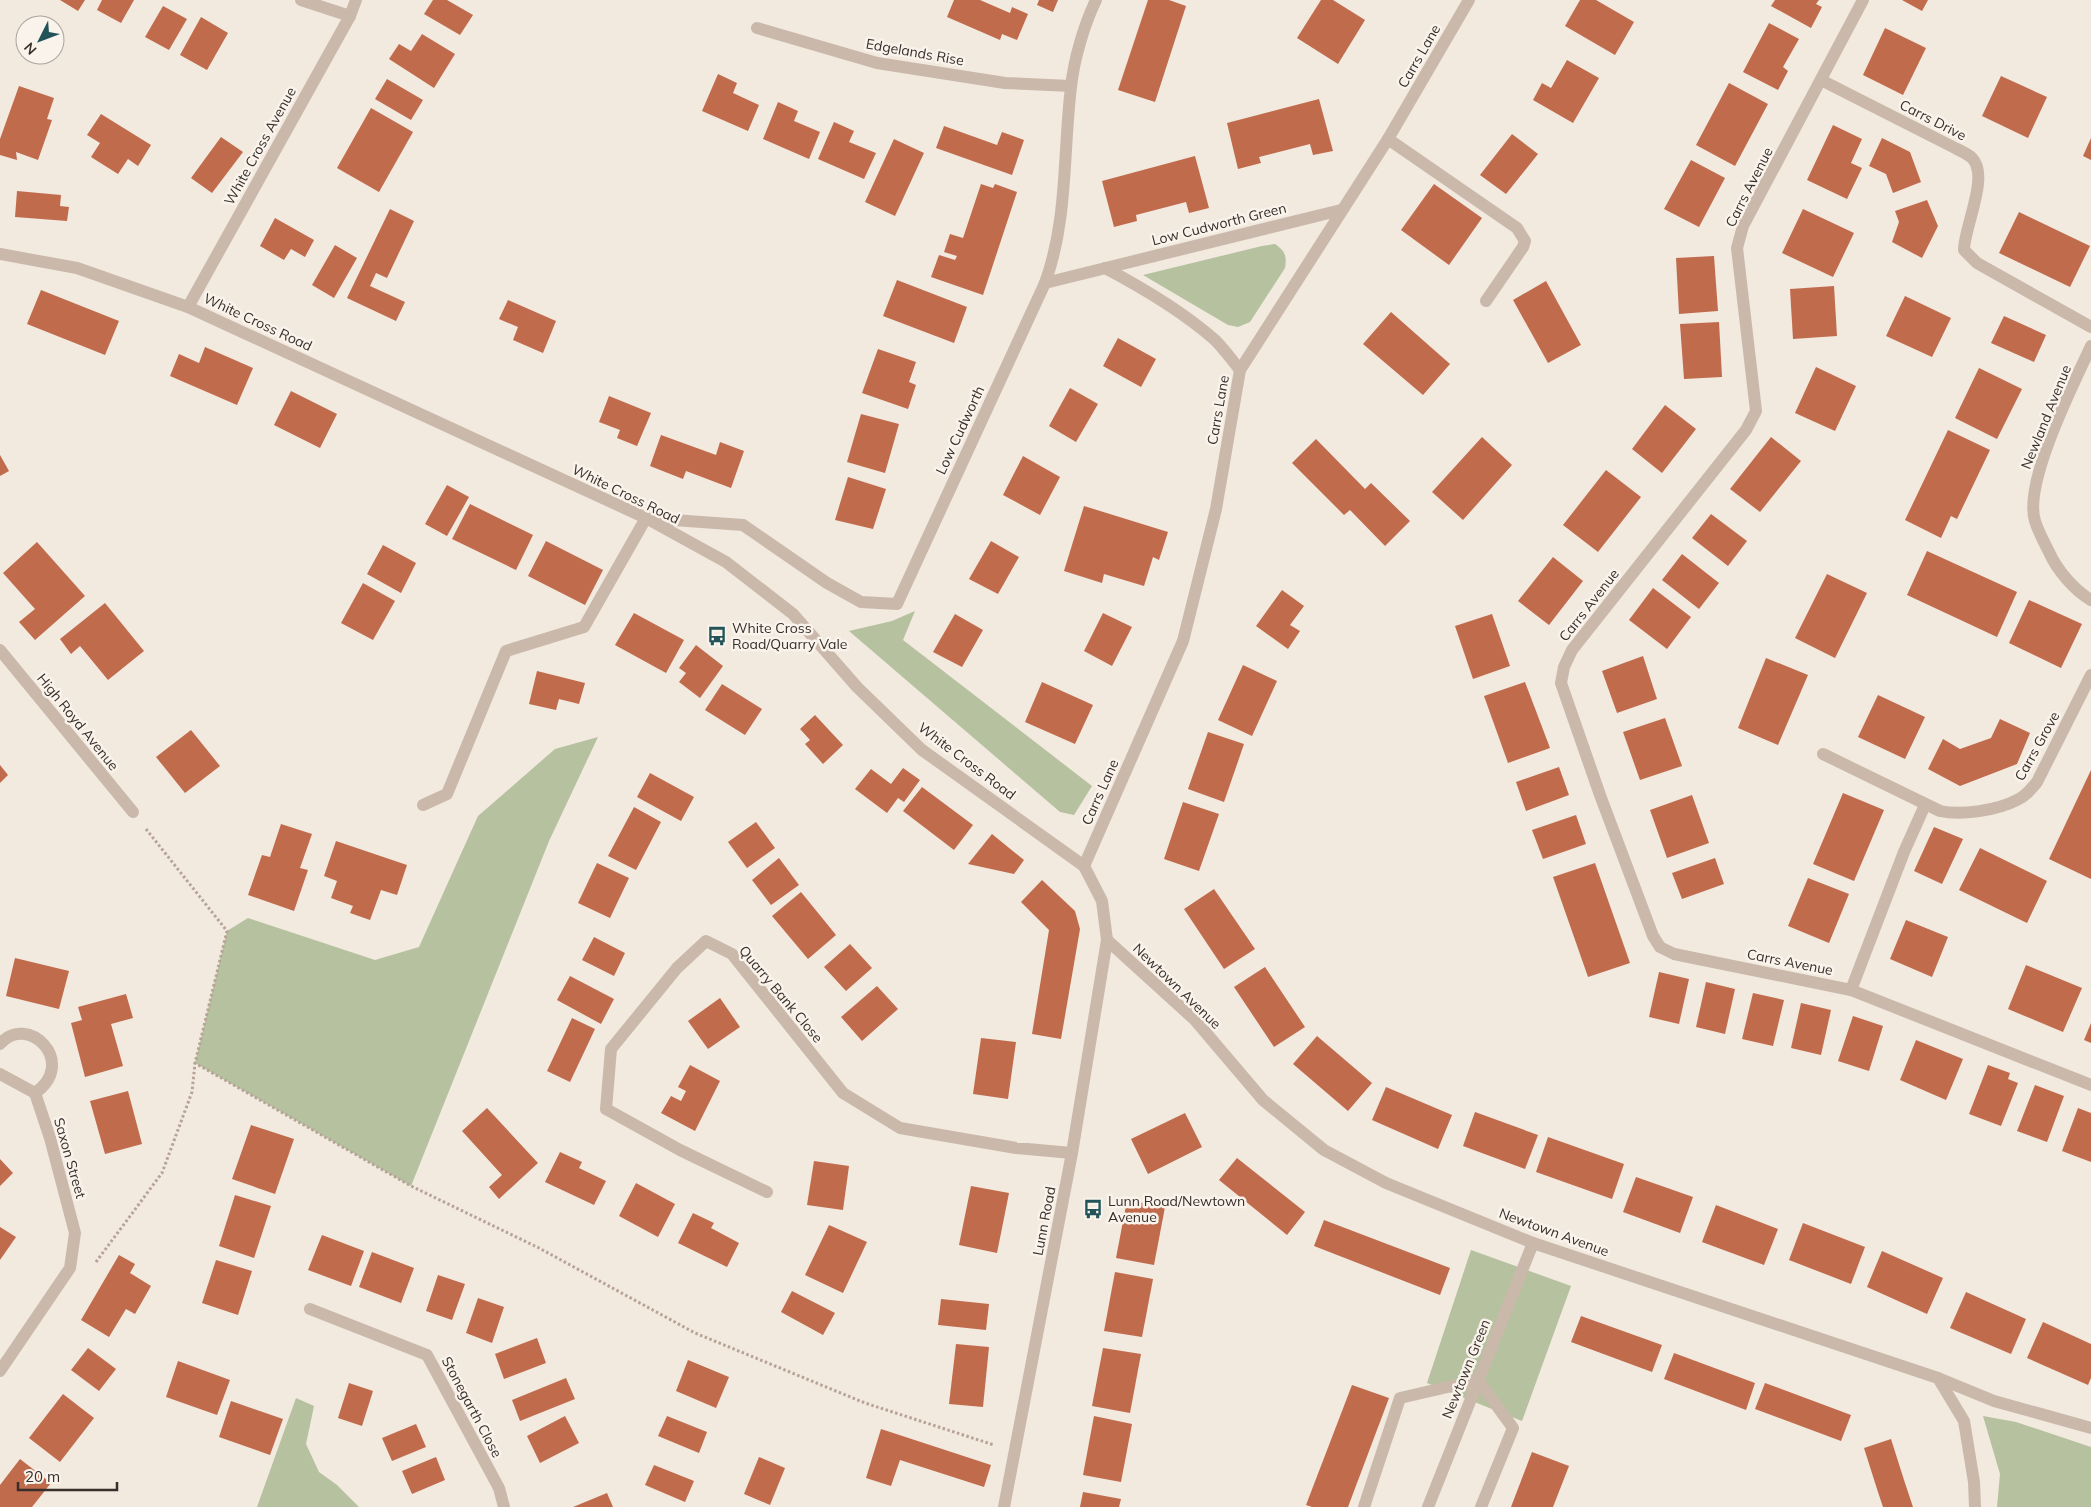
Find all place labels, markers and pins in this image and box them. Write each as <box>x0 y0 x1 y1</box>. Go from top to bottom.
place label: White Cross Road/Quarry Vale <box>732 619 847 653</box>
bus stop icon: White Cross Road/Quarry Vale <box>706 625 728 647</box>
place label: Lunn Road/Newtown Avenue <box>1108 1192 1245 1226</box>
bus stop icon: Lunn Road/Newtown Avenue <box>1082 1198 1104 1220</box>

